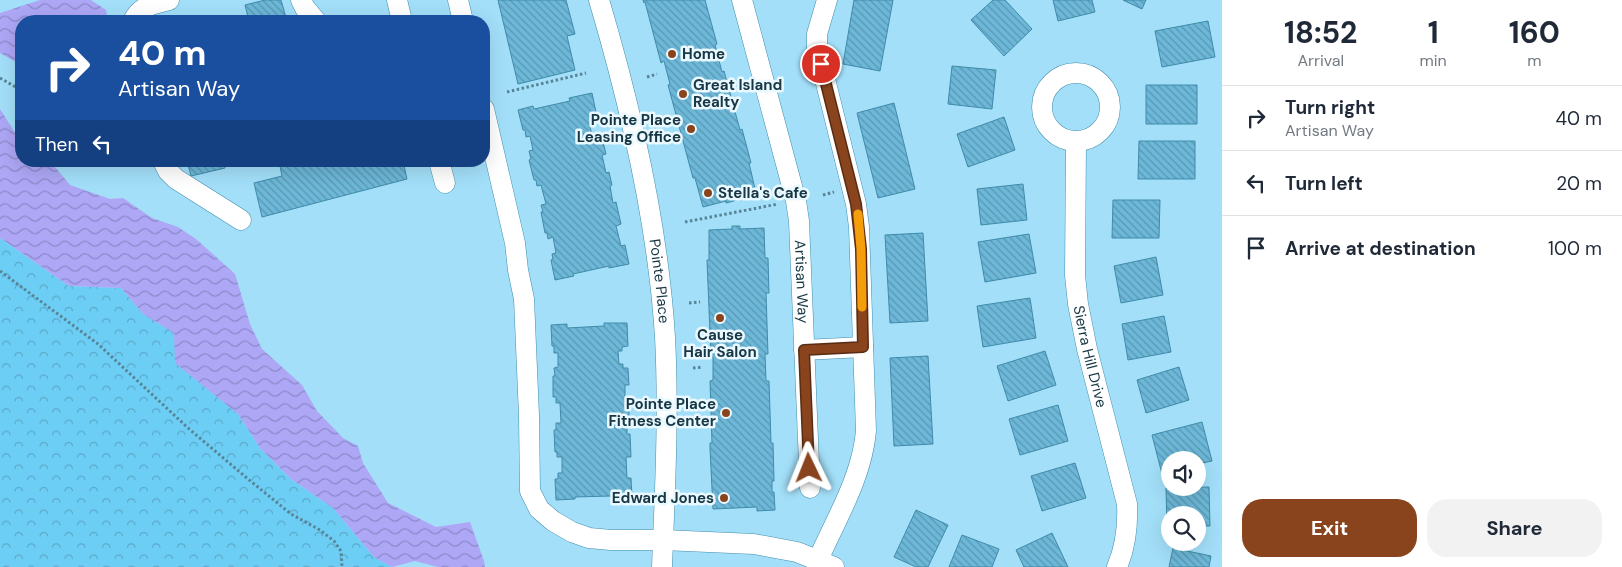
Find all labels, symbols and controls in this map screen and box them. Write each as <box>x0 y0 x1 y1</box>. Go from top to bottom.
text: 18:52 <box>1284 13 1357 52</box>
text: 1 <box>1428 13 1439 52</box>
text: 160 <box>1509 13 1560 52</box>
text: 40 m <box>118 30 207 76</box>
icon: right <box>35 35 100 100</box>
pin <box>800 43 842 85</box>
place label: Home <box>682 44 725 64</box>
marker: Home <box>666 48 678 60</box>
icon: arrive <box>807 50 835 78</box>
text: Arrival <box>1297 50 1344 71</box>
text: min <box>1419 50 1447 71</box>
text: m <box>1527 50 1541 71</box>
text: Artisan Way <box>118 74 240 103</box>
place label: Great Island Realty <box>693 75 782 112</box>
marker: Great Island Realty <box>677 88 689 100</box>
text: Turn right <box>1285 95 1375 120</box>
icon: right <box>1242 104 1270 132</box>
text: 40 m <box>1555 106 1602 131</box>
place label: Pointe Place Leasing Office <box>577 110 681 147</box>
text: Artisan Way <box>1285 120 1374 141</box>
marker: Pointe Place Leasing Office <box>685 123 697 135</box>
icon: left <box>88 130 116 158</box>
text: Then <box>35 132 78 157</box>
icon: left <box>1242 169 1270 197</box>
text: Turn left <box>1285 171 1363 196</box>
text: 20 m <box>1556 171 1602 196</box>
place label: Stella's Cafe <box>718 183 808 203</box>
marker: Stella's Cafe <box>702 187 714 199</box>
icon: arrive <box>1242 234 1270 262</box>
text: Arrive at destination <box>1285 236 1476 261</box>
text: 100 m <box>1548 236 1602 261</box>
street label: Pointe Place <box>644 238 674 324</box>
street label: Artisan Way <box>790 240 813 324</box>
street label: Sierra Hill Drive <box>1069 304 1112 410</box>
marker: Cause Hair Salon <box>714 312 726 324</box>
place label: Cause Hair Salon <box>683 325 757 362</box>
place label: Pointe Place Fitness Center <box>608 394 716 431</box>
marker: Pointe Place Fitness Center <box>720 407 732 419</box>
position arrow <box>782 441 834 493</box>
map controls <box>1161 451 1206 551</box>
button: sound <box>1161 451 1206 496</box>
place label: Edward Jones <box>612 488 714 508</box>
marker: Edward Jones <box>718 492 730 504</box>
button: Exit <box>1242 499 1417 557</box>
button: Share <box>1427 499 1602 557</box>
button: search <box>1161 506 1206 551</box>

